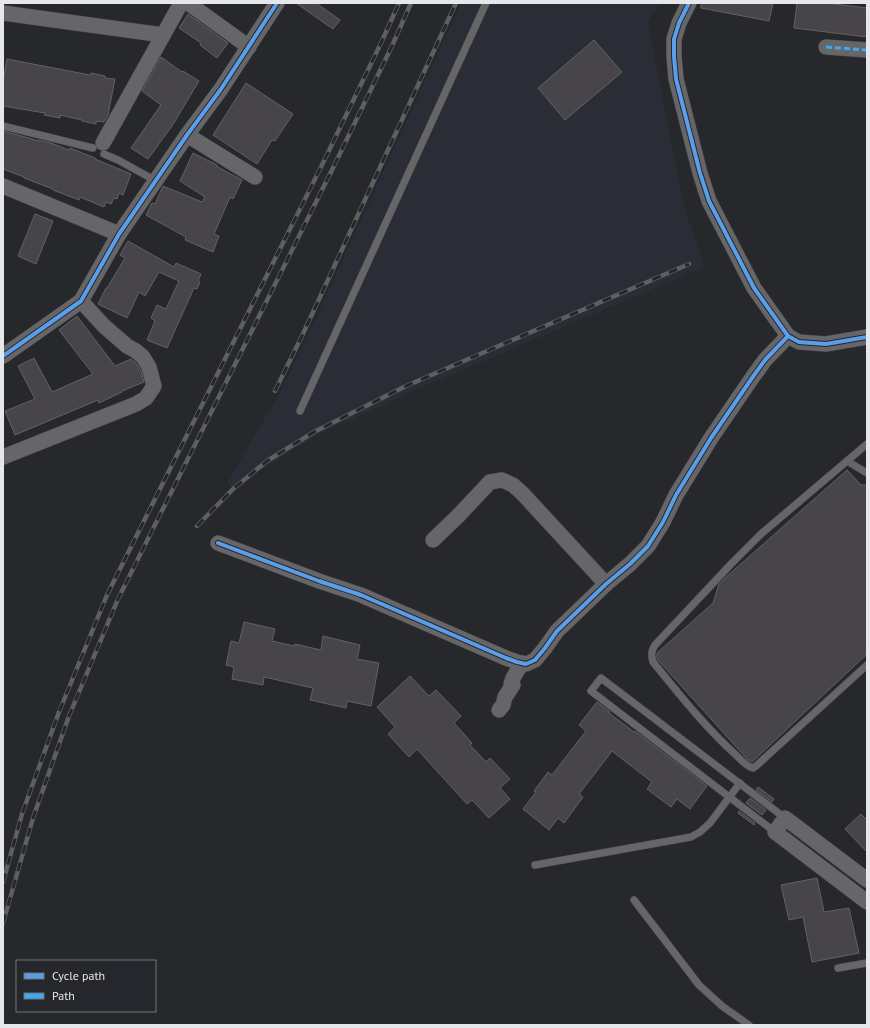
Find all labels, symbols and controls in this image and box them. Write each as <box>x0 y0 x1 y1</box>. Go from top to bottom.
legend <box>16 960 156 1012</box>
text: Cycle path <box>52 968 105 983</box>
text: Path <box>52 988 75 1003</box>

